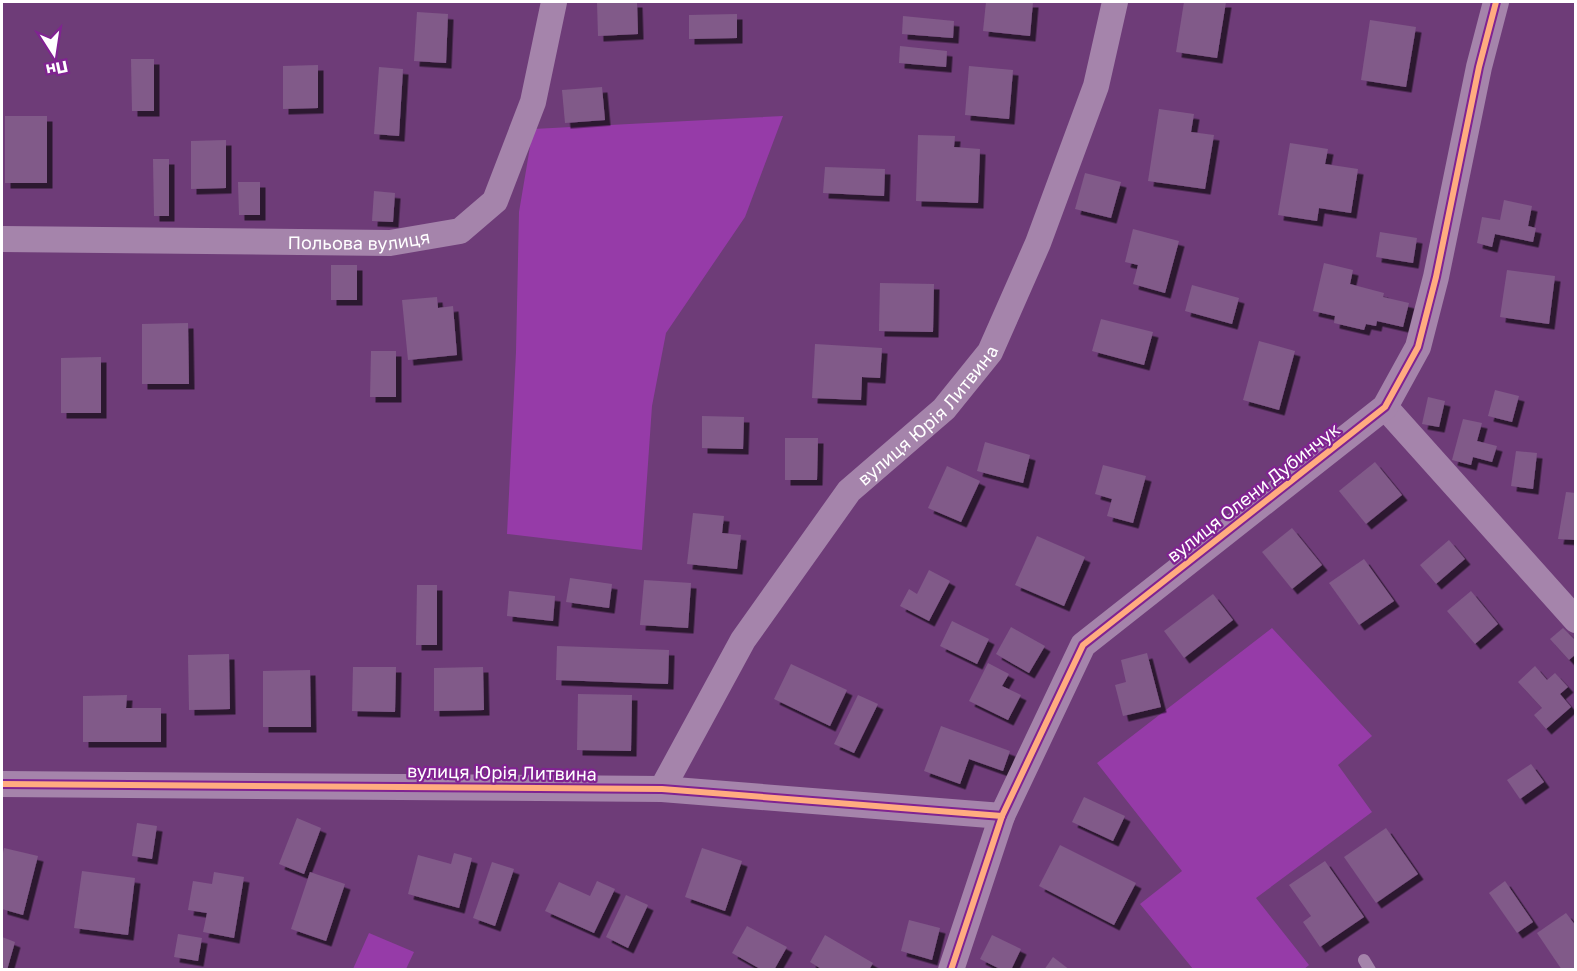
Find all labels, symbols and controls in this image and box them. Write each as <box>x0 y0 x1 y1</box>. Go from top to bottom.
north arrow <box>24 24 84 84</box>
text: Пн <box>44 57 70 81</box>
street label: Польова вулиця <box>288 225 432 254</box>
street label: вулиця Юрія Литвина <box>853 342 1002 490</box>
street label: вулиця Олени Дубинчук <box>1162 418 1344 566</box>
street label: вулиця Юрія Литвина <box>407 759 597 785</box>

